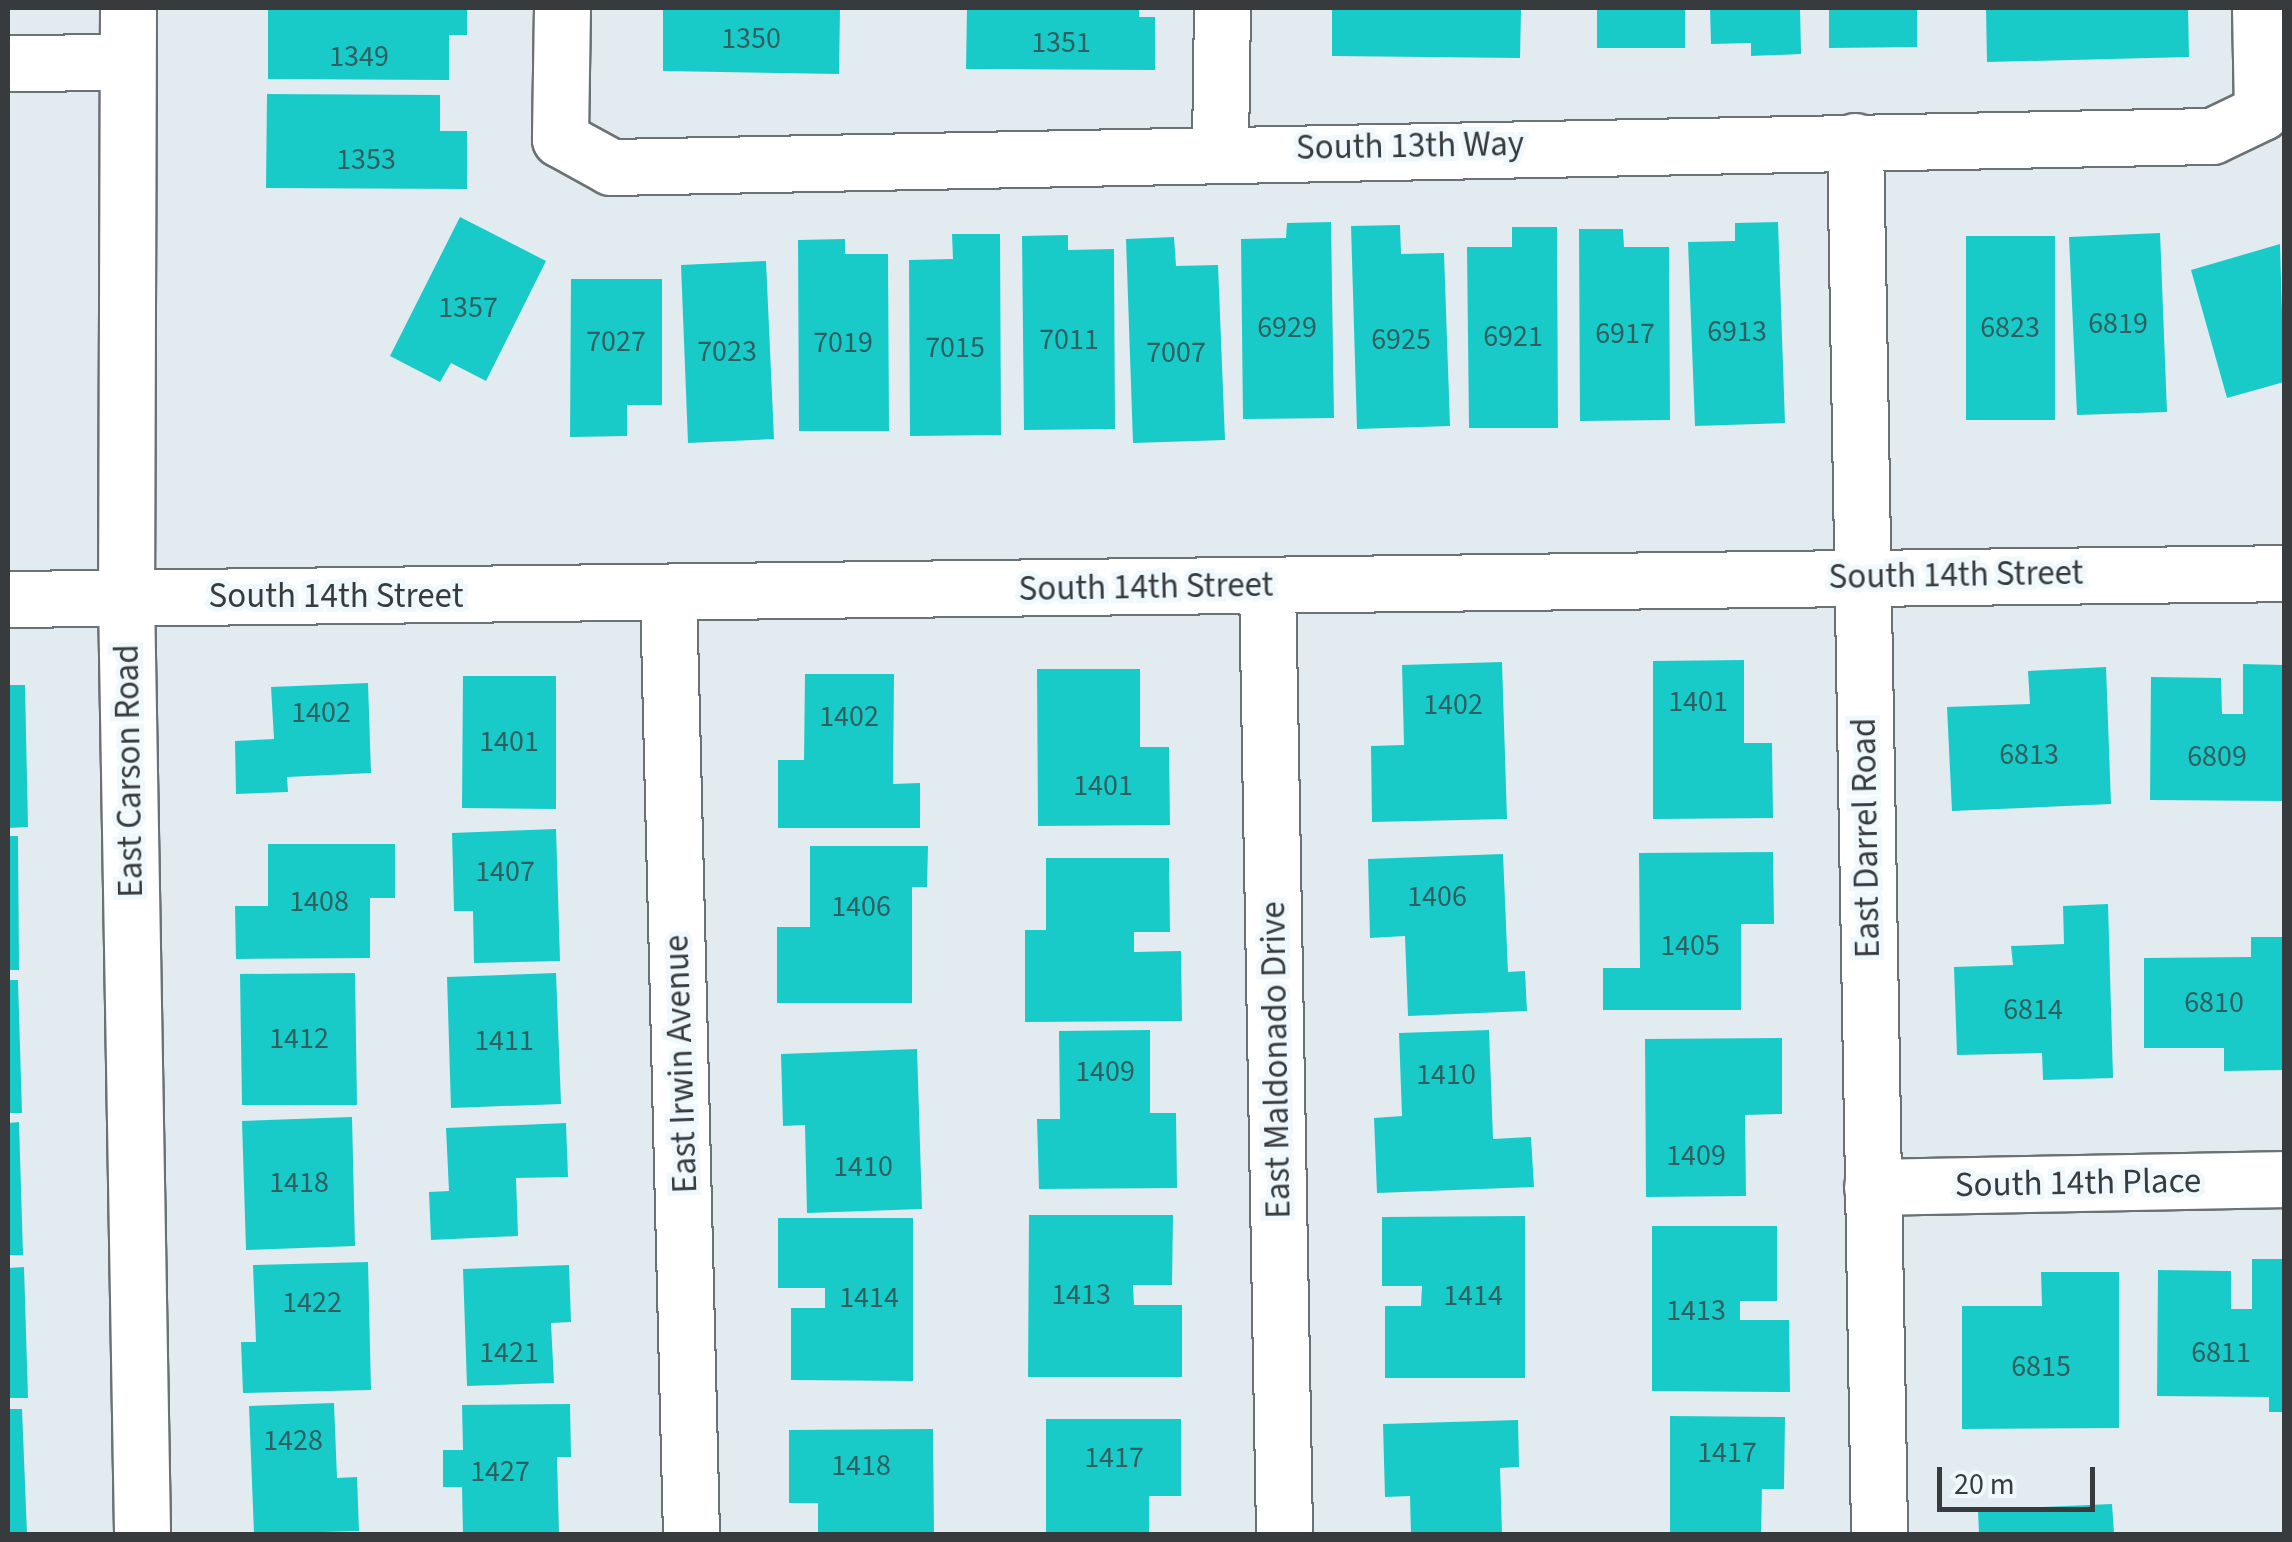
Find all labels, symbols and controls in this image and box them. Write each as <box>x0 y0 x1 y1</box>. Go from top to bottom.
house number: 1350 <box>721 21 781 57</box>
house number: 1351 <box>1031 25 1091 61</box>
house number: 1349 <box>329 39 389 75</box>
street label: South 13th Way <box>1296 123 1524 169</box>
house number: 1353 <box>336 142 396 178</box>
house number: 1357 <box>438 290 498 326</box>
house number: 6819 <box>2088 306 2148 342</box>
house number: 6929 <box>1257 310 1317 346</box>
house number: 6823 <box>1980 310 2040 346</box>
house number: 6913 <box>1707 314 1767 350</box>
house number: 6917 <box>1595 316 1655 352</box>
house number: 6921 <box>1483 319 1543 355</box>
house number: 7011 <box>1039 322 1099 358</box>
house number: 6925 <box>1371 322 1431 358</box>
house number: 7027 <box>586 324 646 360</box>
house number: 7019 <box>813 325 873 361</box>
house number: 7015 <box>925 330 985 366</box>
house number: 7023 <box>697 334 757 370</box>
house number: 7007 <box>1146 335 1206 371</box>
street label: South 14th Street <box>1828 552 2084 598</box>
street label: South 14th Street <box>1018 564 1274 610</box>
street label: South 14th Street <box>209 575 463 617</box>
street label: East Carson Road <box>106 644 152 898</box>
house number: 1401 <box>1668 684 1728 720</box>
house number: 1402 <box>1423 687 1483 723</box>
house number: 1402 <box>291 695 351 731</box>
house number: 1402 <box>819 699 879 735</box>
street label: East Darrel Road <box>1843 717 1889 959</box>
house number: 1401 <box>479 724 539 760</box>
house number: 6813 <box>1999 737 2059 773</box>
house number: 6809 <box>2187 739 2247 775</box>
house number: 1401 <box>1073 768 1133 804</box>
house number: 1407 <box>475 854 535 890</box>
house number: 1406 <box>1407 879 1467 915</box>
house number: 1408 <box>289 884 349 920</box>
house number: 1406 <box>831 889 891 925</box>
street label: East Maldonado Drive <box>1252 901 1300 1219</box>
house number: 1405 <box>1660 928 1720 964</box>
street label: East Irwin Avenue <box>655 934 707 1194</box>
house number: 6810 <box>2184 985 2244 1021</box>
house number: 6814 <box>2003 992 2063 1028</box>
house number: 1412 <box>269 1021 329 1057</box>
house number: 1411 <box>474 1023 534 1059</box>
house number: 1409 <box>1075 1054 1135 1090</box>
house number: 1410 <box>1416 1057 1476 1093</box>
house number: 1409 <box>1666 1138 1726 1174</box>
house number: 1410 <box>833 1149 893 1185</box>
street label: South 14th Place <box>1955 1160 2201 1206</box>
house number: 1418 <box>269 1165 329 1201</box>
house number: 1413 <box>1051 1277 1111 1313</box>
house number: 1414 <box>1443 1278 1503 1314</box>
house number: 1414 <box>839 1280 899 1316</box>
house number: 1422 <box>282 1285 342 1321</box>
house number: 1413 <box>1666 1293 1726 1329</box>
house number: 1421 <box>479 1335 539 1371</box>
house number: 6811 <box>2191 1335 2251 1371</box>
house number: 6815 <box>2011 1349 2071 1385</box>
house number: 1428 <box>263 1423 323 1459</box>
house number: 1417 <box>1697 1435 1757 1471</box>
house number: 1417 <box>1084 1440 1144 1476</box>
scale bar <box>1942 1447 2100 1509</box>
house number: 1418 <box>831 1448 891 1484</box>
house number: 1427 <box>470 1454 530 1490</box>
text: 20 m <box>1954 1463 2015 1506</box>

